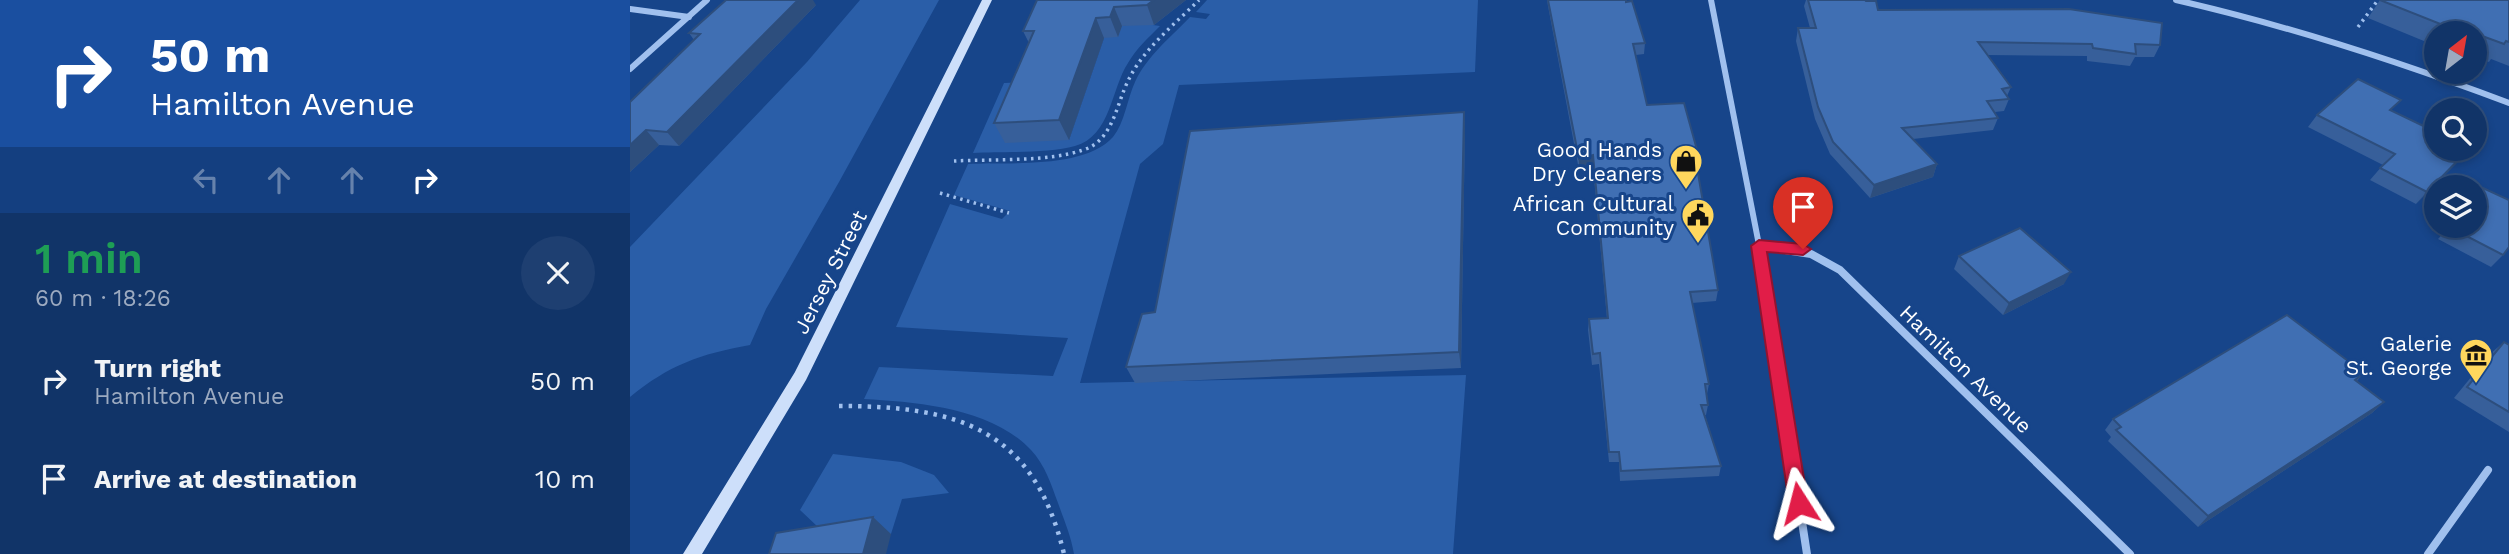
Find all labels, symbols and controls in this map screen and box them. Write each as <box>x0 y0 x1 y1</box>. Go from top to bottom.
north arrow <box>2424 21 2487 84</box>
map controls <box>2424 21 2487 238</box>
text: 50 m <box>150 26 270 84</box>
icon: right <box>35 28 126 119</box>
text: Hamilton Avenue <box>150 85 415 123</box>
button: search <box>2424 98 2487 161</box>
place label: Good Hands Dry Cleaners <box>1532 137 1662 186</box>
shop icon: Good Hands Dry Cleaners <box>1667 142 1705 191</box>
icon: left <box>187 161 225 199</box>
icon: ahead <box>260 161 298 199</box>
icon: ahead <box>333 161 371 199</box>
icon: right <box>406 161 444 199</box>
button: layers <box>2424 175 2487 238</box>
pin <box>1773 177 1833 249</box>
icon: arrive <box>1784 188 1822 226</box>
place label: African Cultural Community <box>1513 191 1675 240</box>
public building icon: African Cultural Community <box>1679 196 1717 245</box>
street label: Jersey Street <box>788 206 872 338</box>
text: 1 min <box>35 234 143 283</box>
button: close <box>521 236 595 310</box>
text: 60 m · 18:26 <box>35 285 171 312</box>
street label: Hamilton Avenue <box>1895 300 2037 438</box>
place label: Galerie St. George <box>2346 331 2452 380</box>
museum icon: Galerie St. George <box>2457 336 2495 385</box>
text: Turn right <box>94 353 221 383</box>
icon: right <box>35 362 73 400</box>
text: 50 m <box>530 366 595 396</box>
text: Hamilton Avenue <box>94 383 284 410</box>
icon: arrive <box>35 460 73 498</box>
text: Arrive at destination <box>94 464 357 494</box>
text: 10 m <box>535 464 595 494</box>
position arrow <box>1762 466 1836 540</box>

